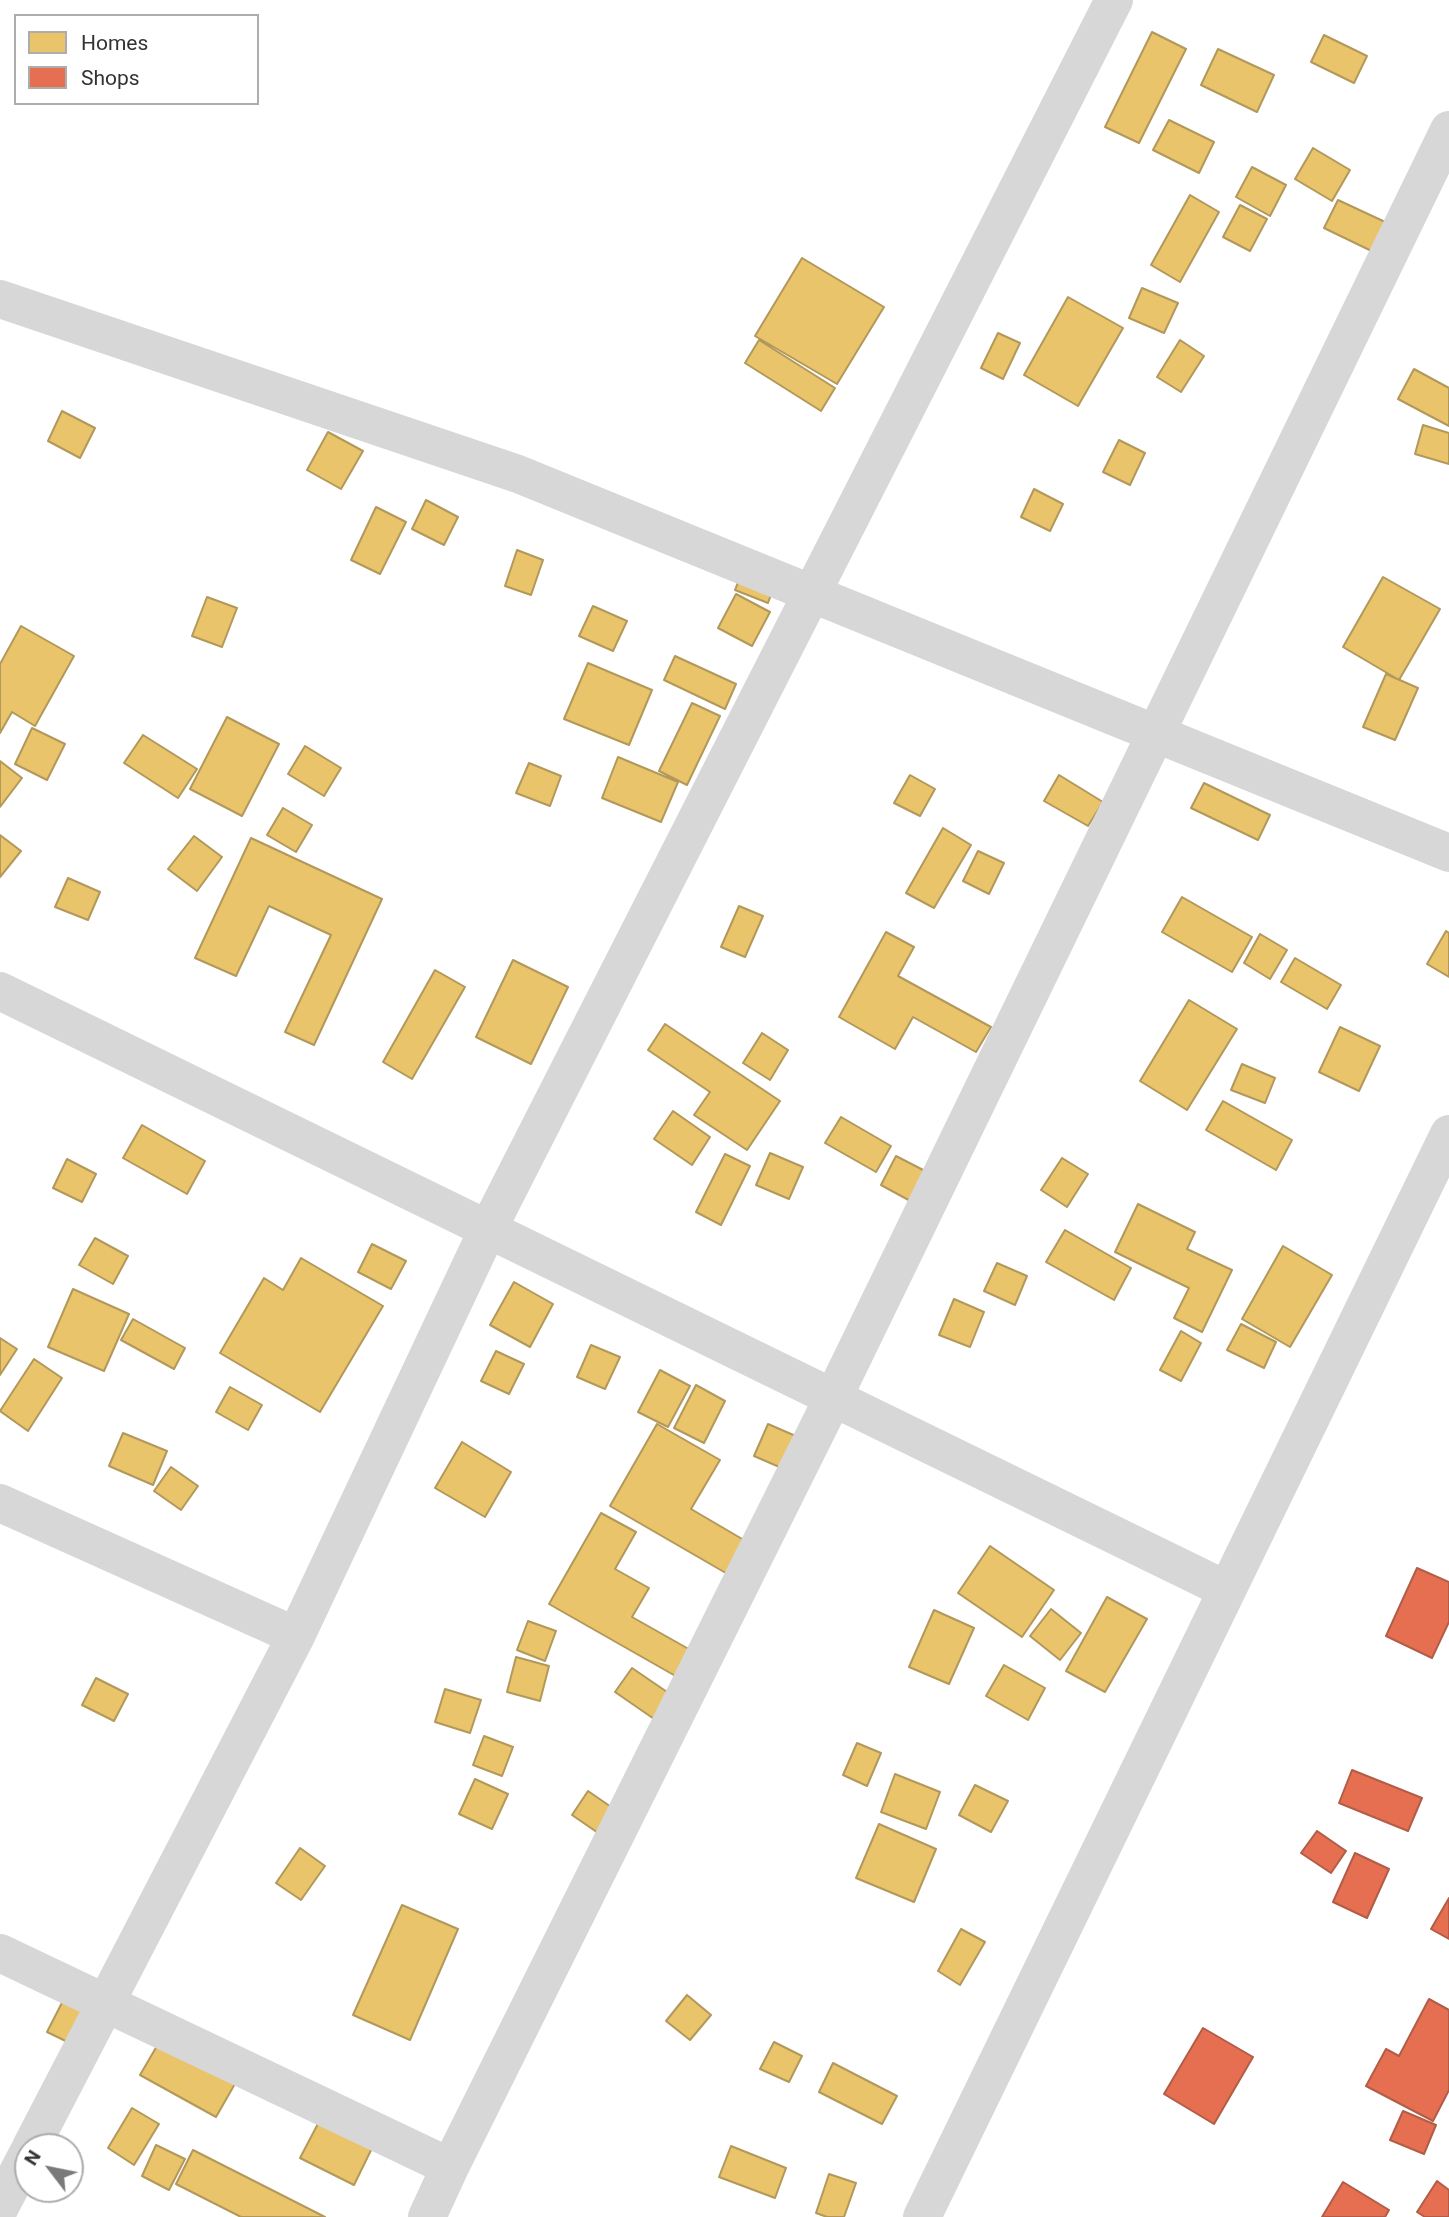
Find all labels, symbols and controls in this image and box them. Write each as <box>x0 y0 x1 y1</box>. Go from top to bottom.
legend <box>14 14 259 105</box>
text: Homes <box>81 31 148 55</box>
text: Shops <box>81 66 140 90</box>
north arrow <box>14 2133 84 2203</box>
text: N <box>19 2146 46 2169</box>

